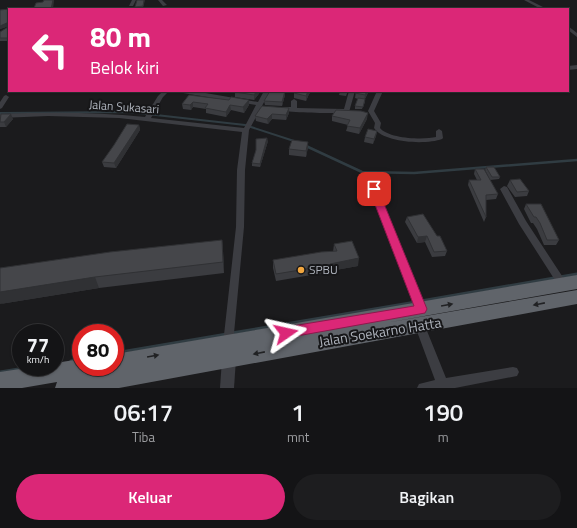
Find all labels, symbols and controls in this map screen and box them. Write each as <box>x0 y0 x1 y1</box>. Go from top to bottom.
text: 80 m <box>90 15 151 58</box>
icon: left <box>24 24 76 76</box>
text: Belok kiri <box>90 54 159 81</box>
street label: Jalan Sukasari <box>88 95 160 118</box>
pin <box>357 172 391 206</box>
icon: arrive <box>363 178 385 200</box>
place label: SPBU <box>309 260 338 279</box>
marker: SPBU <box>296 265 306 275</box>
one-way arrow <box>441 301 453 307</box>
one-way arrow <box>532 301 545 307</box>
street label: Jalan Soekarno Hatta <box>317 311 443 352</box>
position arrow <box>265 312 307 354</box>
speed limit sign: 80 <box>72 324 124 376</box>
text: 77 <box>27 329 49 360</box>
one-way arrow <box>253 351 265 357</box>
text: km/h <box>27 352 49 367</box>
one-way arrow <box>147 353 160 359</box>
text: 06:17 <box>114 394 173 430</box>
text: 1 <box>291 394 305 430</box>
text: 190 <box>423 394 463 430</box>
text: Tiba <box>132 427 155 447</box>
text: mnt <box>287 427 309 447</box>
text: m <box>438 427 449 447</box>
button: Keluar <box>16 474 285 520</box>
button: Bagikan <box>293 474 561 520</box>

